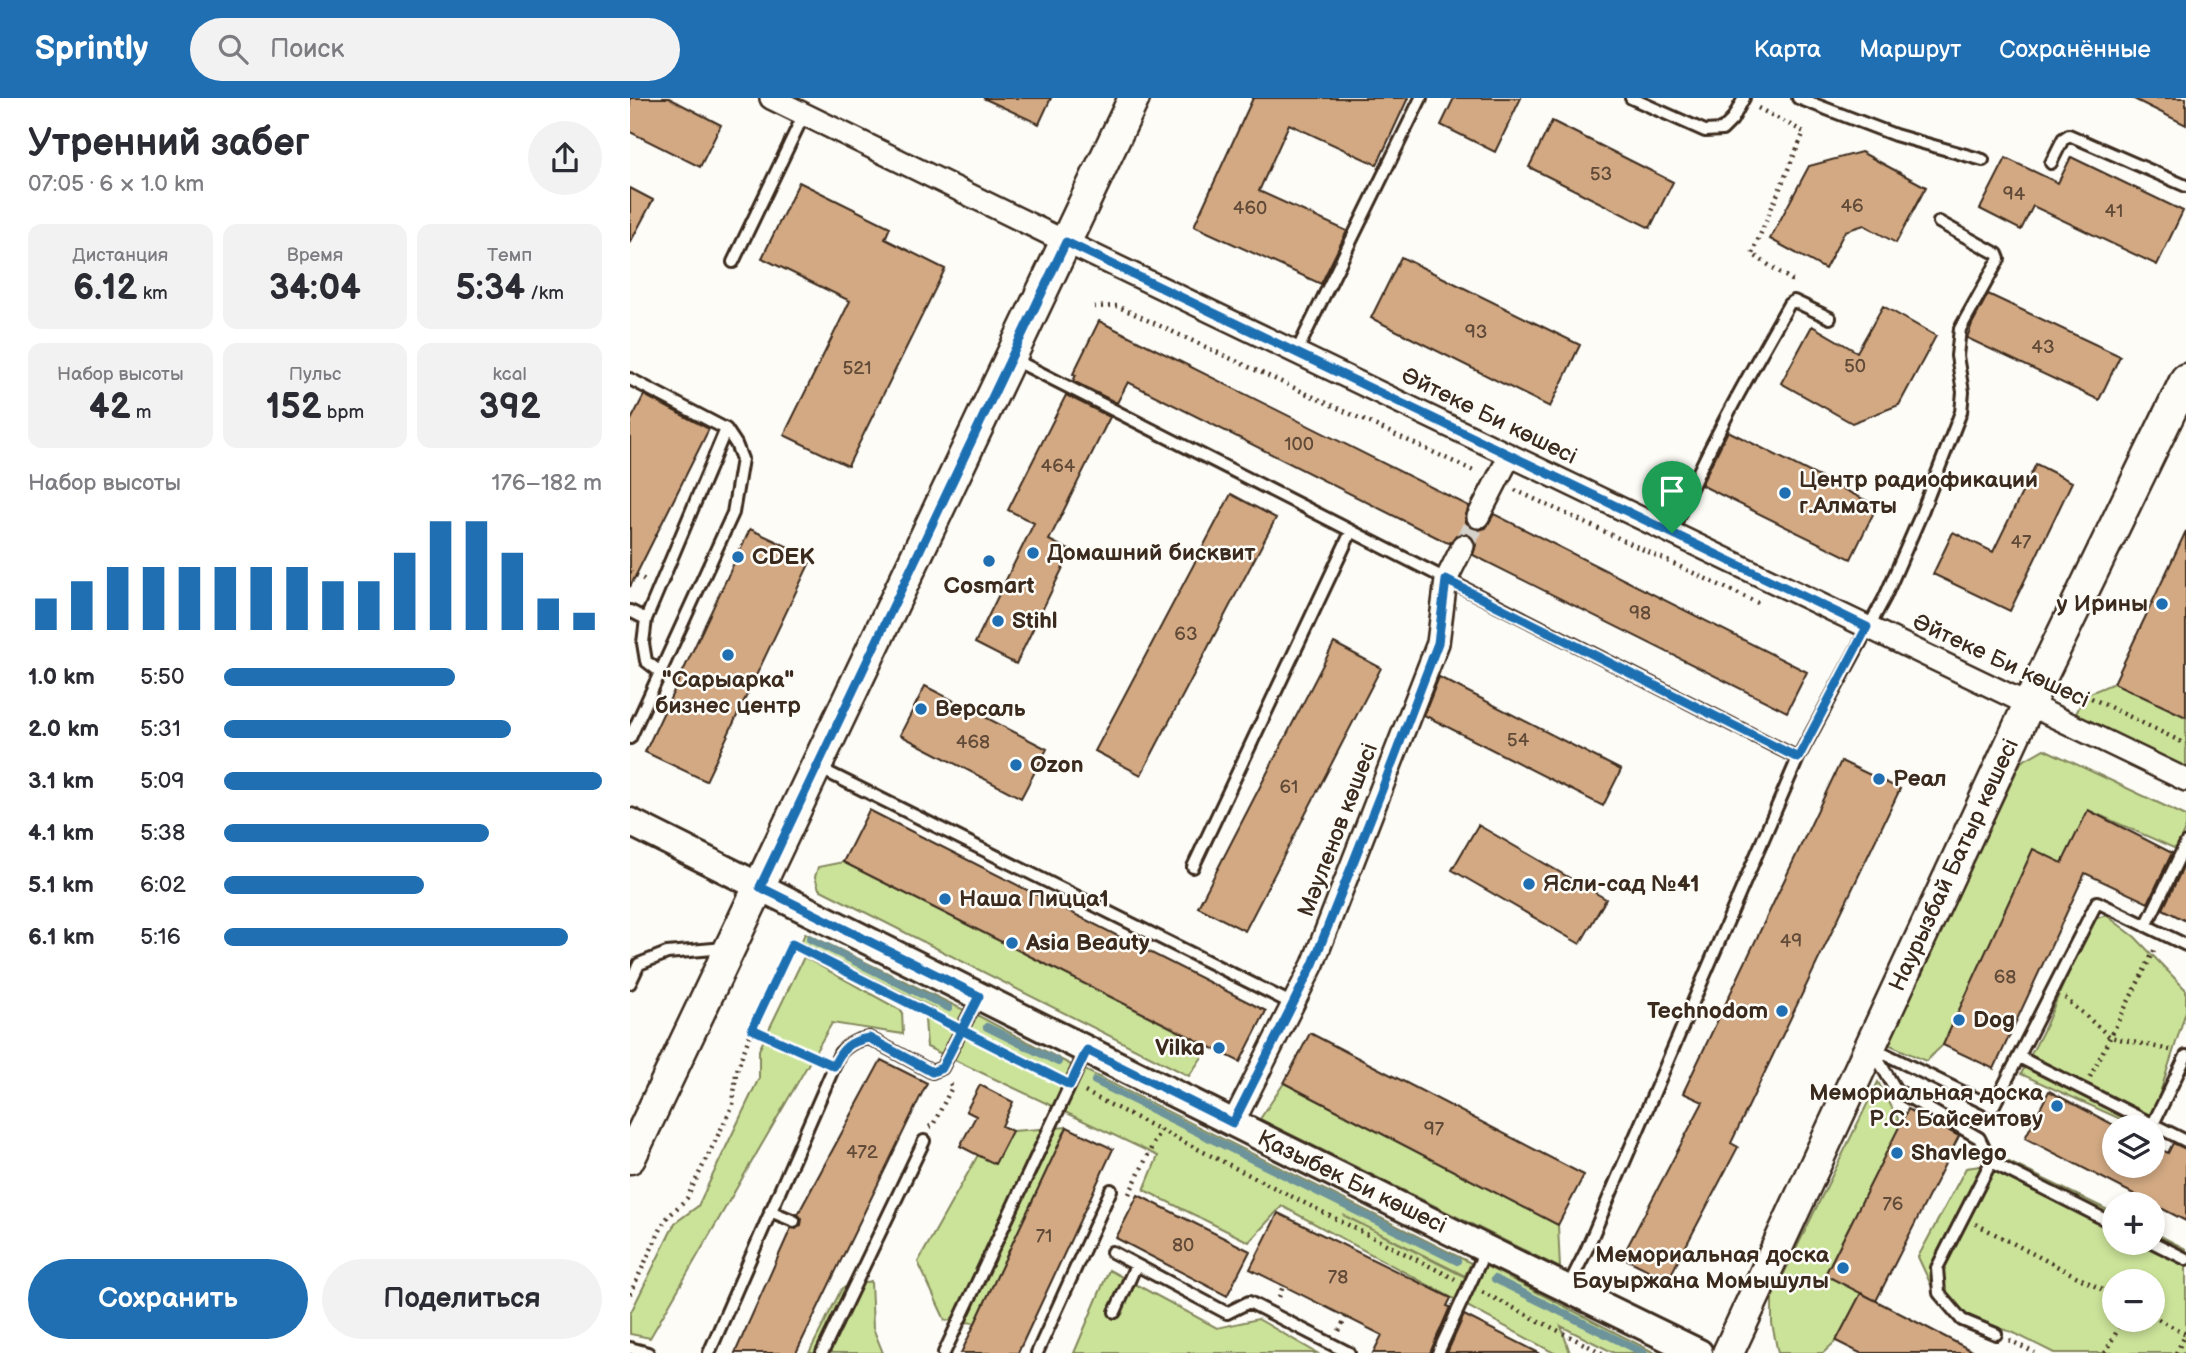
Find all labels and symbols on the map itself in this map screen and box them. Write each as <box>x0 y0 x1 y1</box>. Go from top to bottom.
house number: 53 <box>1590 163 1612 186</box>
house number: 94 <box>2003 183 2026 206</box>
house number: 46 <box>1840 195 1864 218</box>
house number: 460 <box>1233 197 1267 220</box>
house number: 41 <box>2105 200 2123 223</box>
house number: 93 <box>1465 321 1487 344</box>
house number: 43 <box>2031 336 2055 359</box>
house number: 50 <box>1844 355 1866 378</box>
house number: 521 <box>842 357 872 380</box>
street label: Әйтеке Би көшесі <box>1397 361 1581 471</box>
house number: 100 <box>1284 433 1314 456</box>
house number: 464 <box>1041 455 1076 478</box>
pin <box>1642 461 1702 533</box>
place label: Центр радиофикации г.Алматы <box>1799 466 2038 520</box>
marker: Центр радиофикации г.Алматы <box>1777 485 1793 501</box>
house number: 47 <box>2011 531 2032 554</box>
place label: Домашний бисквит <box>1047 539 1255 567</box>
place label: CDEK <box>752 543 815 571</box>
marker: Домашний бисквит <box>1025 545 1041 561</box>
marker: CDEK <box>730 549 746 565</box>
marker: Cosmart <box>981 553 997 569</box>
place label: Cosmart <box>944 572 1035 600</box>
place label: у Ирины <box>2057 590 2148 618</box>
marker: у Ирины <box>2154 596 2170 612</box>
house number: 98 <box>1629 602 1651 625</box>
place label: Stihl <box>1012 607 1058 635</box>
street label: Әйтеке Би көшесі <box>1908 608 2094 714</box>
marker: Stihl <box>990 613 1006 629</box>
house number: 63 <box>1174 623 1198 646</box>
marker: "Сарыарка" бизнес центр <box>720 647 736 663</box>
place label: "Сарыарка" бизнес центр <box>655 666 801 720</box>
place label: Версаль <box>935 695 1026 723</box>
marker: Версаль <box>913 701 929 717</box>
house number: 54 <box>1507 729 1530 752</box>
house number: 468 <box>956 731 990 754</box>
street label: Наурызбай Батыр көшесі <box>1883 734 2025 996</box>
street label: Мәуленов көшесі <box>1292 739 1384 921</box>
place label: Ozon <box>1030 751 1084 779</box>
marker: Ozon <box>1008 757 1024 773</box>
place label: Реал <box>1893 765 1947 793</box>
marker: Реал <box>1871 771 1887 787</box>
house number: 61 <box>1280 776 1298 799</box>
place label: Ясли-сад №41 <box>1543 870 1700 898</box>
marker: Ясли-сад №41 <box>1521 876 1537 892</box>
place label: Наша Пицца1 <box>959 885 1109 913</box>
marker: Наша Пицца1 <box>937 891 953 907</box>
place label: Asia Beauty <box>1025 929 1150 957</box>
house number: 49 <box>1780 930 1802 953</box>
marker: Asia Beauty <box>1004 935 1020 951</box>
house number: 68 <box>1994 966 2016 989</box>
place label: Technodom <box>1647 997 1768 1025</box>
marker: Technodom <box>1774 1003 1790 1019</box>
place label: Dog <box>1973 1006 2015 1034</box>
marker: Dog <box>1951 1012 1967 1028</box>
place label: Vilka <box>1155 1034 1205 1062</box>
marker: Vilka <box>1211 1040 1227 1056</box>
place label: Мемориальная доска Р.С. Байсеитову <box>1809 1079 2044 1133</box>
marker: Мемориальная доска Р.С. Байсеитову <box>2049 1098 2065 1114</box>
house number: 97 <box>1424 1118 1445 1141</box>
street label: Қазыбек Би көшесі <box>1253 1124 1451 1240</box>
place label: Shavlego <box>1911 1139 2007 1167</box>
house number: 472 <box>846 1141 879 1164</box>
marker: Shavlego <box>1889 1145 1905 1161</box>
house number: 76 <box>1883 1193 1903 1216</box>
house number: 71 <box>1036 1225 1052 1248</box>
house number: 80 <box>1172 1234 1194 1257</box>
place label: Мемориальная доска Бауыржана Момышулы <box>1572 1241 1830 1295</box>
marker: Мемориальная доска Бауыржана Момышулы <box>1835 1260 1851 1276</box>
house number: 78 <box>1328 1266 1348 1289</box>

